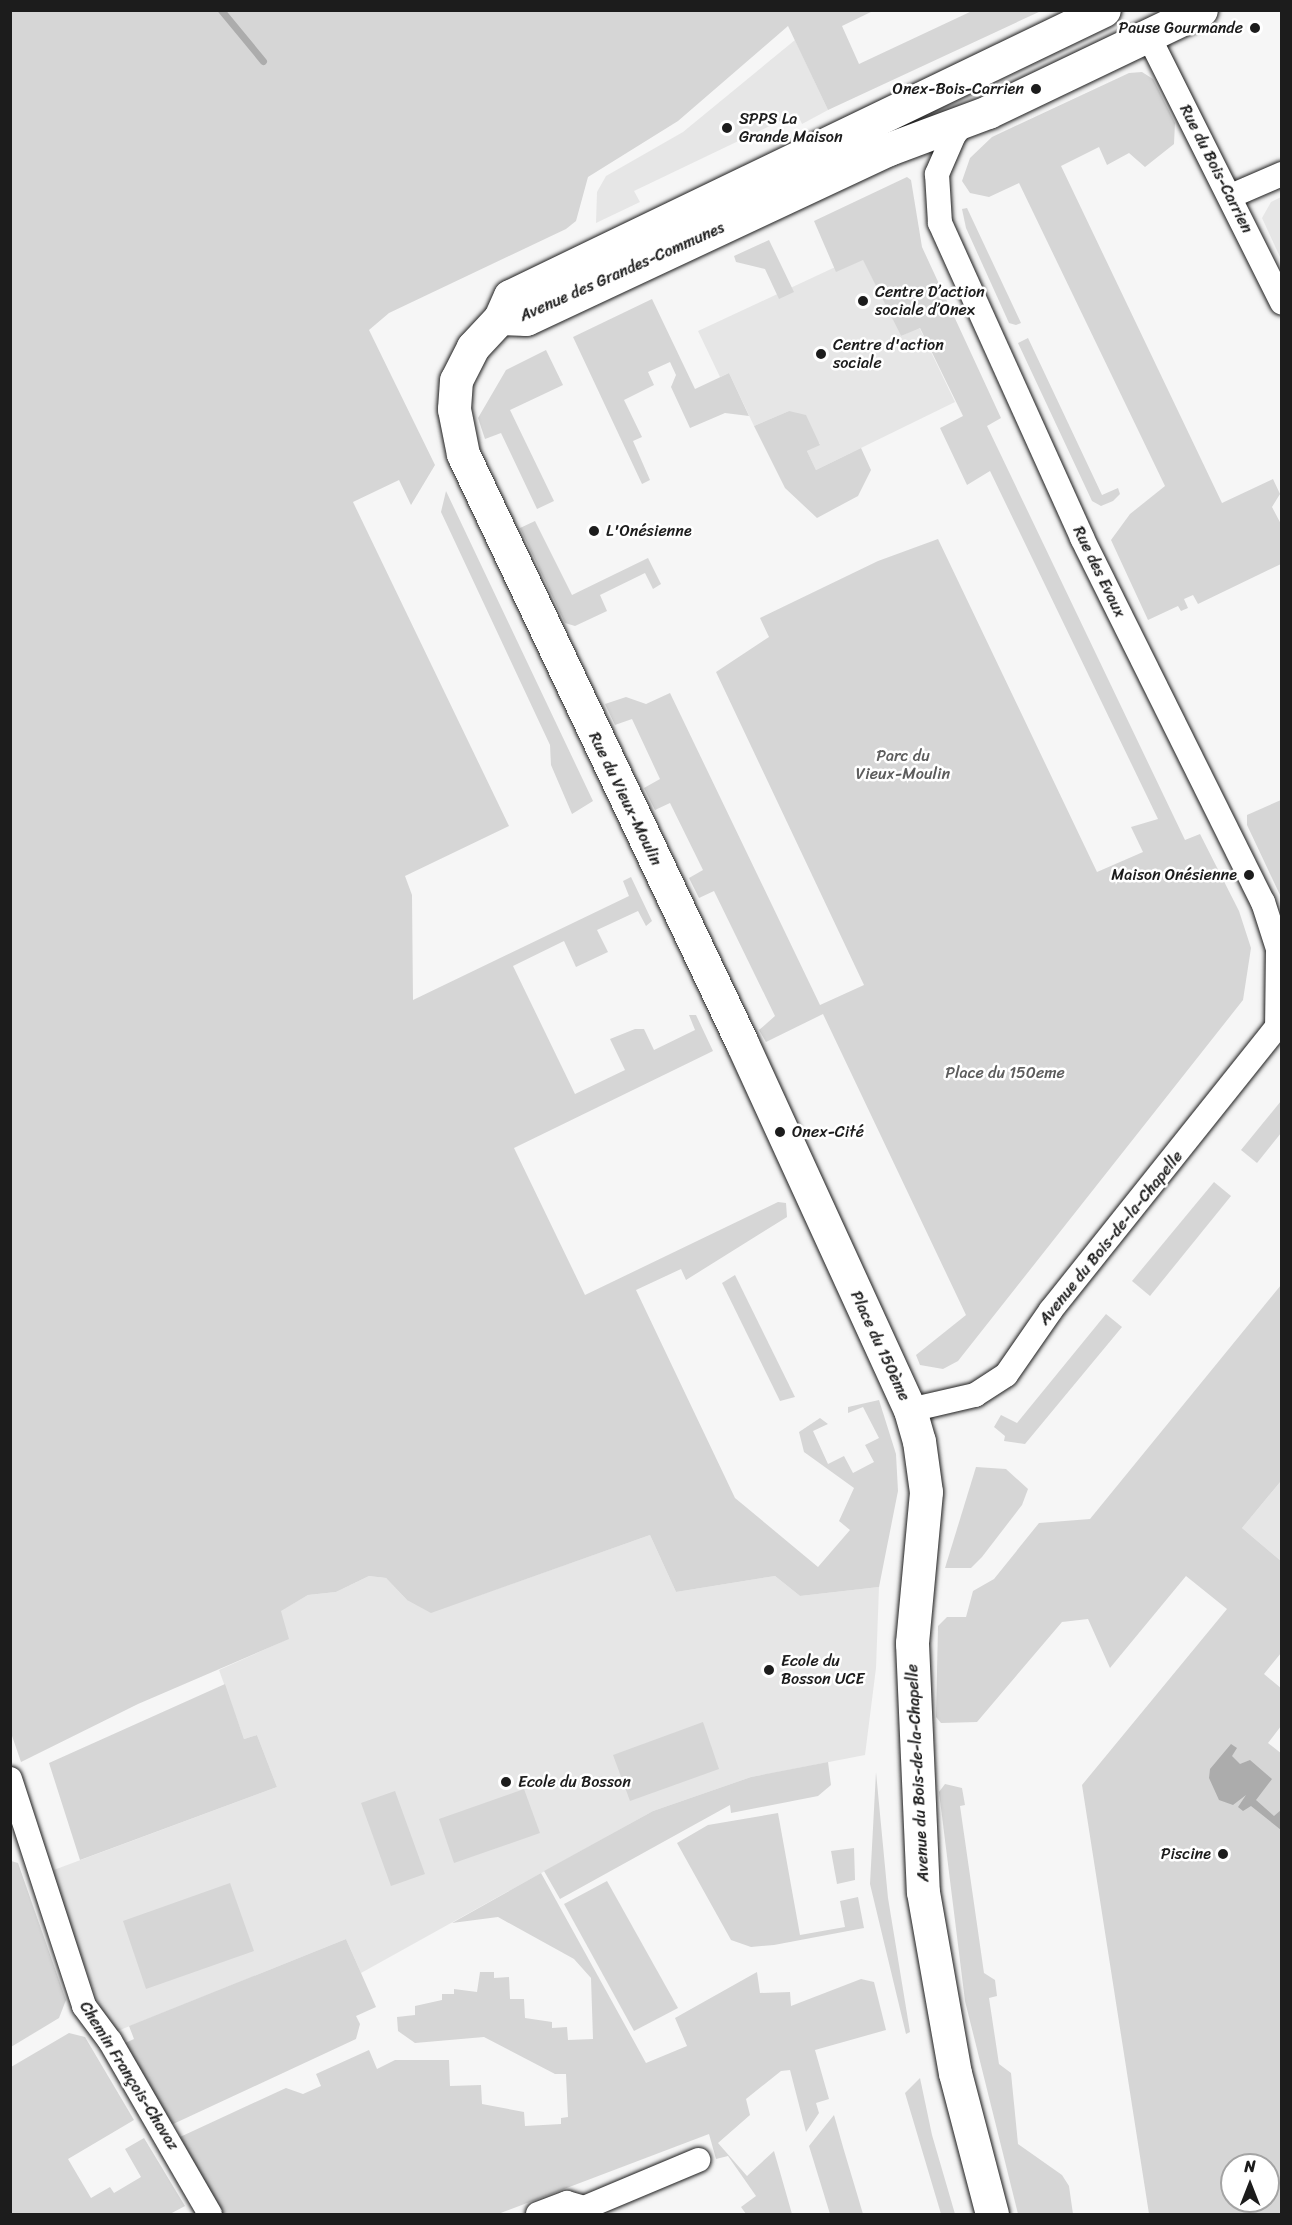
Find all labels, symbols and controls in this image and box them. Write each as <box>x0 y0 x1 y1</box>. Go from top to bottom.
place label: Pause Gourmande <box>1119 18 1243 38</box>
marker: Pause Gourmande <box>1248 21 1262 35</box>
place label: Onex-Bois-Carrien <box>893 79 1024 99</box>
marker: Onex-Bois-Carrien <box>1029 82 1043 96</box>
street label: Rue du Bois-Carrien <box>1175 102 1257 236</box>
place label: SPPS La Grande Maison <box>739 109 842 147</box>
marker: SPPS La Grande Maison <box>720 121 734 135</box>
street label: Avenue des Grandes-Communes <box>516 218 728 326</box>
place label: Centre D’action sociale d’Onex <box>875 282 985 320</box>
marker: Centre D’action sociale d’Onex <box>856 294 870 308</box>
place label: Centre d'action sociale <box>833 335 944 373</box>
marker: Centre d'action sociale <box>814 347 828 361</box>
place label: L'Onésienne <box>606 521 692 541</box>
street label: Rue des Evaux <box>1068 523 1130 621</box>
marker: L'Onésienne <box>587 524 601 538</box>
street label: Rue du Vieux-Moulin <box>584 729 666 869</box>
park label: Parc du Vieux-Moulin <box>856 746 950 784</box>
place label: Maison Onésienne <box>1111 865 1237 885</box>
marker: Maison Onésienne <box>1242 868 1256 882</box>
park label: Place du 150eme <box>945 1063 1065 1083</box>
place label: Onex-Cité <box>792 1122 864 1142</box>
marker: Onex-Cité <box>773 1125 787 1139</box>
street label: Avenue du Bois-de-la-Chapelle <box>1035 1148 1187 1328</box>
street label: Place du 150ème <box>846 1288 914 1404</box>
place label: Ecole du Bosson UCE <box>781 1651 864 1689</box>
marker: Ecole du Bosson UCE <box>762 1663 776 1677</box>
street label: Avenue du Bois-de-la-Chapelle <box>903 1664 933 1882</box>
place label: Ecole du Bosson <box>518 1772 631 1792</box>
marker: Ecole du Bosson <box>499 1775 513 1789</box>
place label: Piscine <box>1161 1844 1211 1864</box>
marker: Piscine <box>1216 1847 1230 1861</box>
street label: Chemin François-Chavaz <box>75 1998 183 2154</box>
text: N <box>1244 2152 1256 2181</box>
north arrow <box>1220 2153 1280 2213</box>

